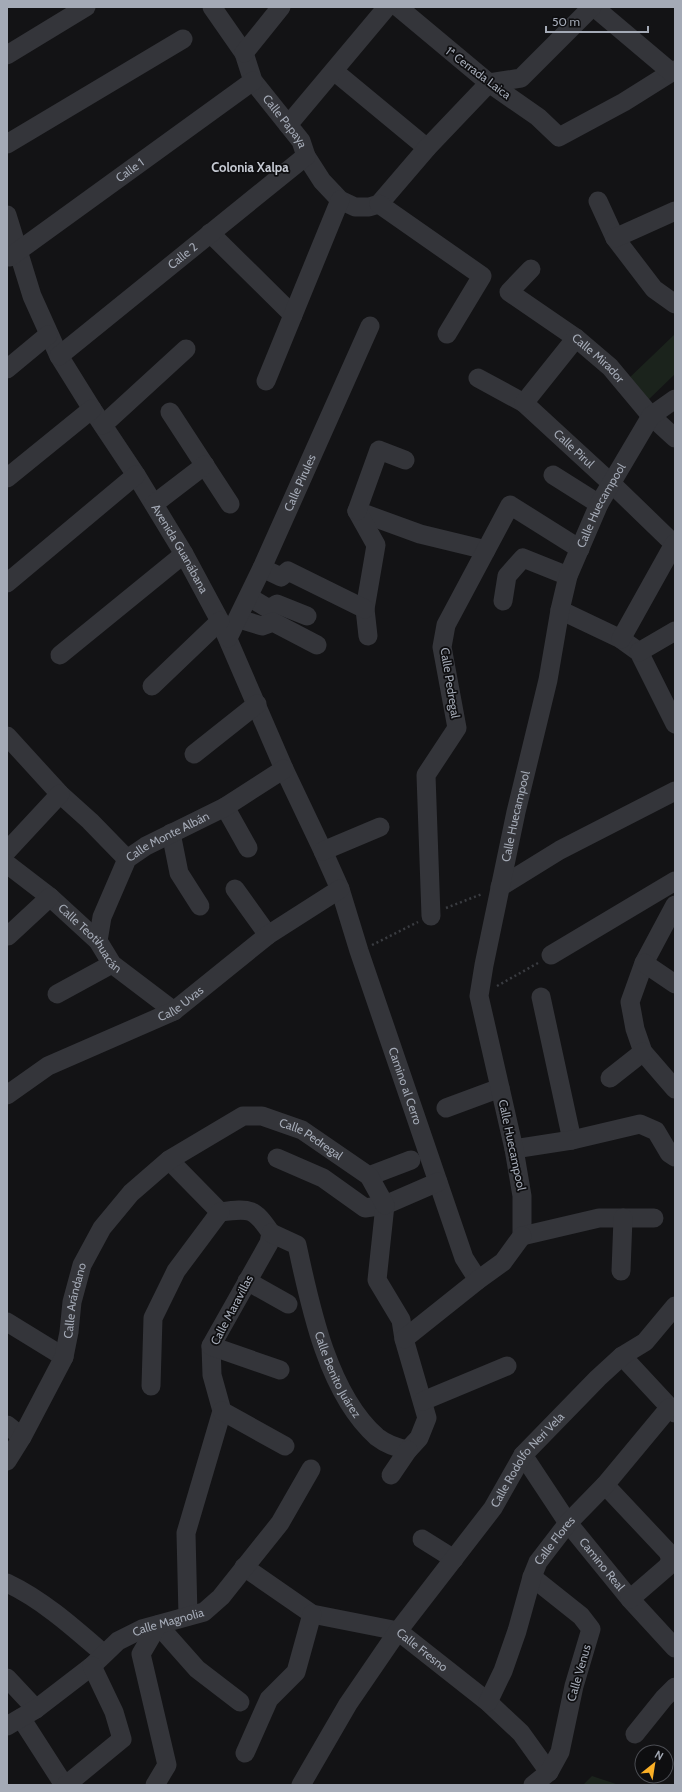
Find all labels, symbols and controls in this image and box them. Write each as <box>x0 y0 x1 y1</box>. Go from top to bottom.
scale bar <box>546 8 648 34</box>
text: 50 m <box>552 14 580 29</box>
street label: 1ª Cerrada Laica <box>443 43 514 102</box>
street label: Calle Papaya <box>260 91 311 150</box>
street label: Calle 1 <box>112 154 147 185</box>
district label: Colonia Xalpa <box>211 159 289 175</box>
street label: Calle 2 <box>164 239 200 272</box>
street label: Calle Mirador <box>569 330 628 386</box>
street label: Calle Pirul <box>551 426 598 471</box>
street label: Calle Pirules <box>280 452 319 514</box>
street label: Calle Huecampool <box>573 460 628 550</box>
street label: Avenida Guanábana <box>148 501 212 596</box>
street label: Calle Pedregal <box>437 646 464 720</box>
street label: Calle Huecampool <box>498 769 533 863</box>
street label: Calle Monte Albán <box>123 808 212 865</box>
street label: Calle Teotihuacán <box>55 900 125 976</box>
street label: Calle Uvas <box>155 982 206 1024</box>
street label: Camino al Cerro <box>385 1045 426 1127</box>
street label: Calle Huecampool <box>496 1098 530 1192</box>
street label: Calle Pedregal <box>277 1115 346 1163</box>
street label: Calle Arándano <box>60 1261 89 1340</box>
street label: Calle Maravillas <box>207 1272 256 1347</box>
street label: Calle Benito Juárez <box>312 1329 365 1421</box>
street label: Calle Rodolfo Neri Vela <box>487 1409 567 1510</box>
street label: Calle Flores <box>530 1513 578 1568</box>
street label: Camino Real <box>576 1535 628 1594</box>
street label: Calle Magnolia <box>130 1604 205 1640</box>
street label: Calle Fresno <box>394 1625 451 1675</box>
street label: Calle Venus <box>563 1643 594 1703</box>
north arrow <box>634 1744 674 1784</box>
text: N <box>652 1747 666 1763</box>

